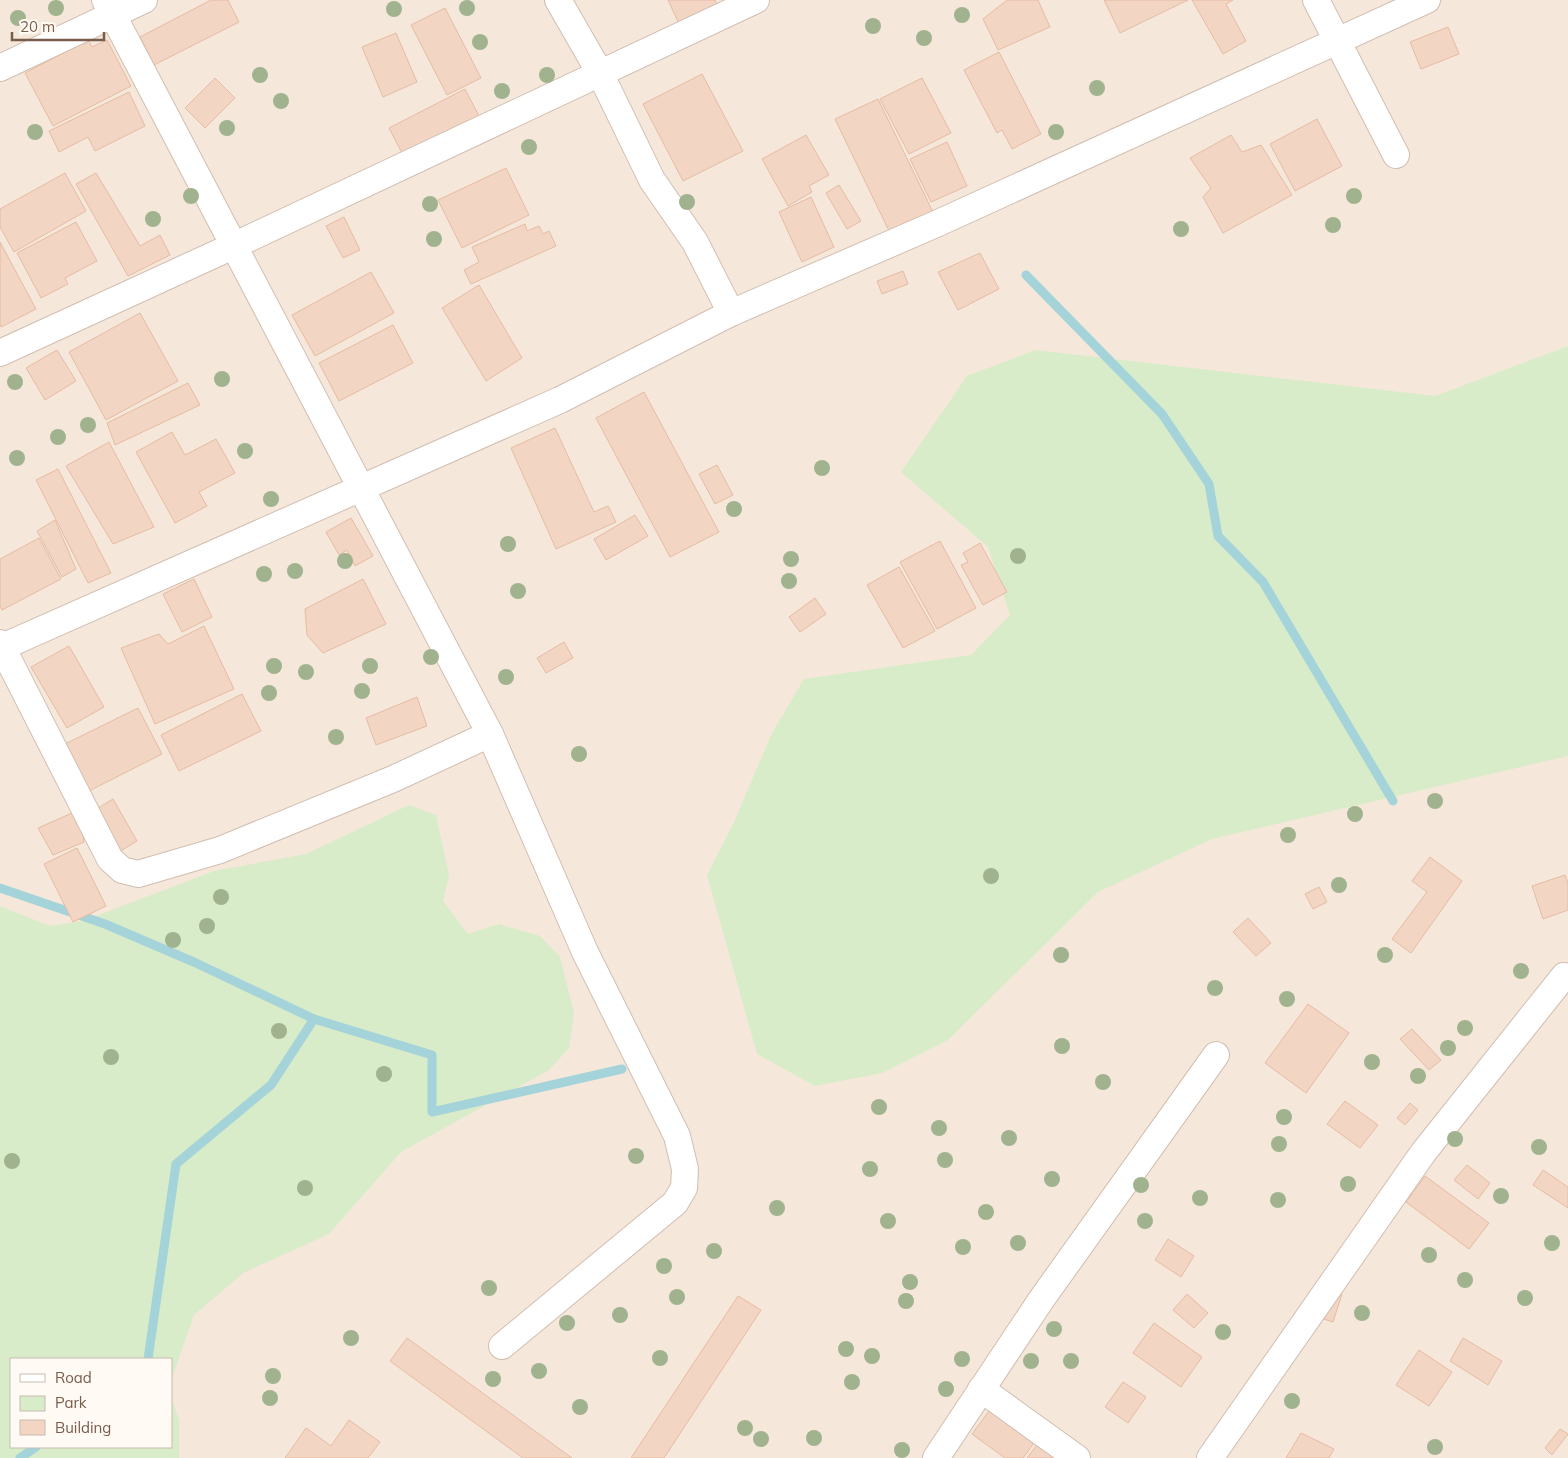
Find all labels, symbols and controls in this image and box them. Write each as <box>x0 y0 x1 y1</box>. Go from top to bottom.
scale bar <box>12 10 105 42</box>
text: 20 m <box>20 17 55 36</box>
legend <box>10 1358 172 1448</box>
text: Road <box>55 1368 92 1387</box>
text: Park <box>55 1393 87 1412</box>
text: Building <box>55 1418 111 1437</box>

